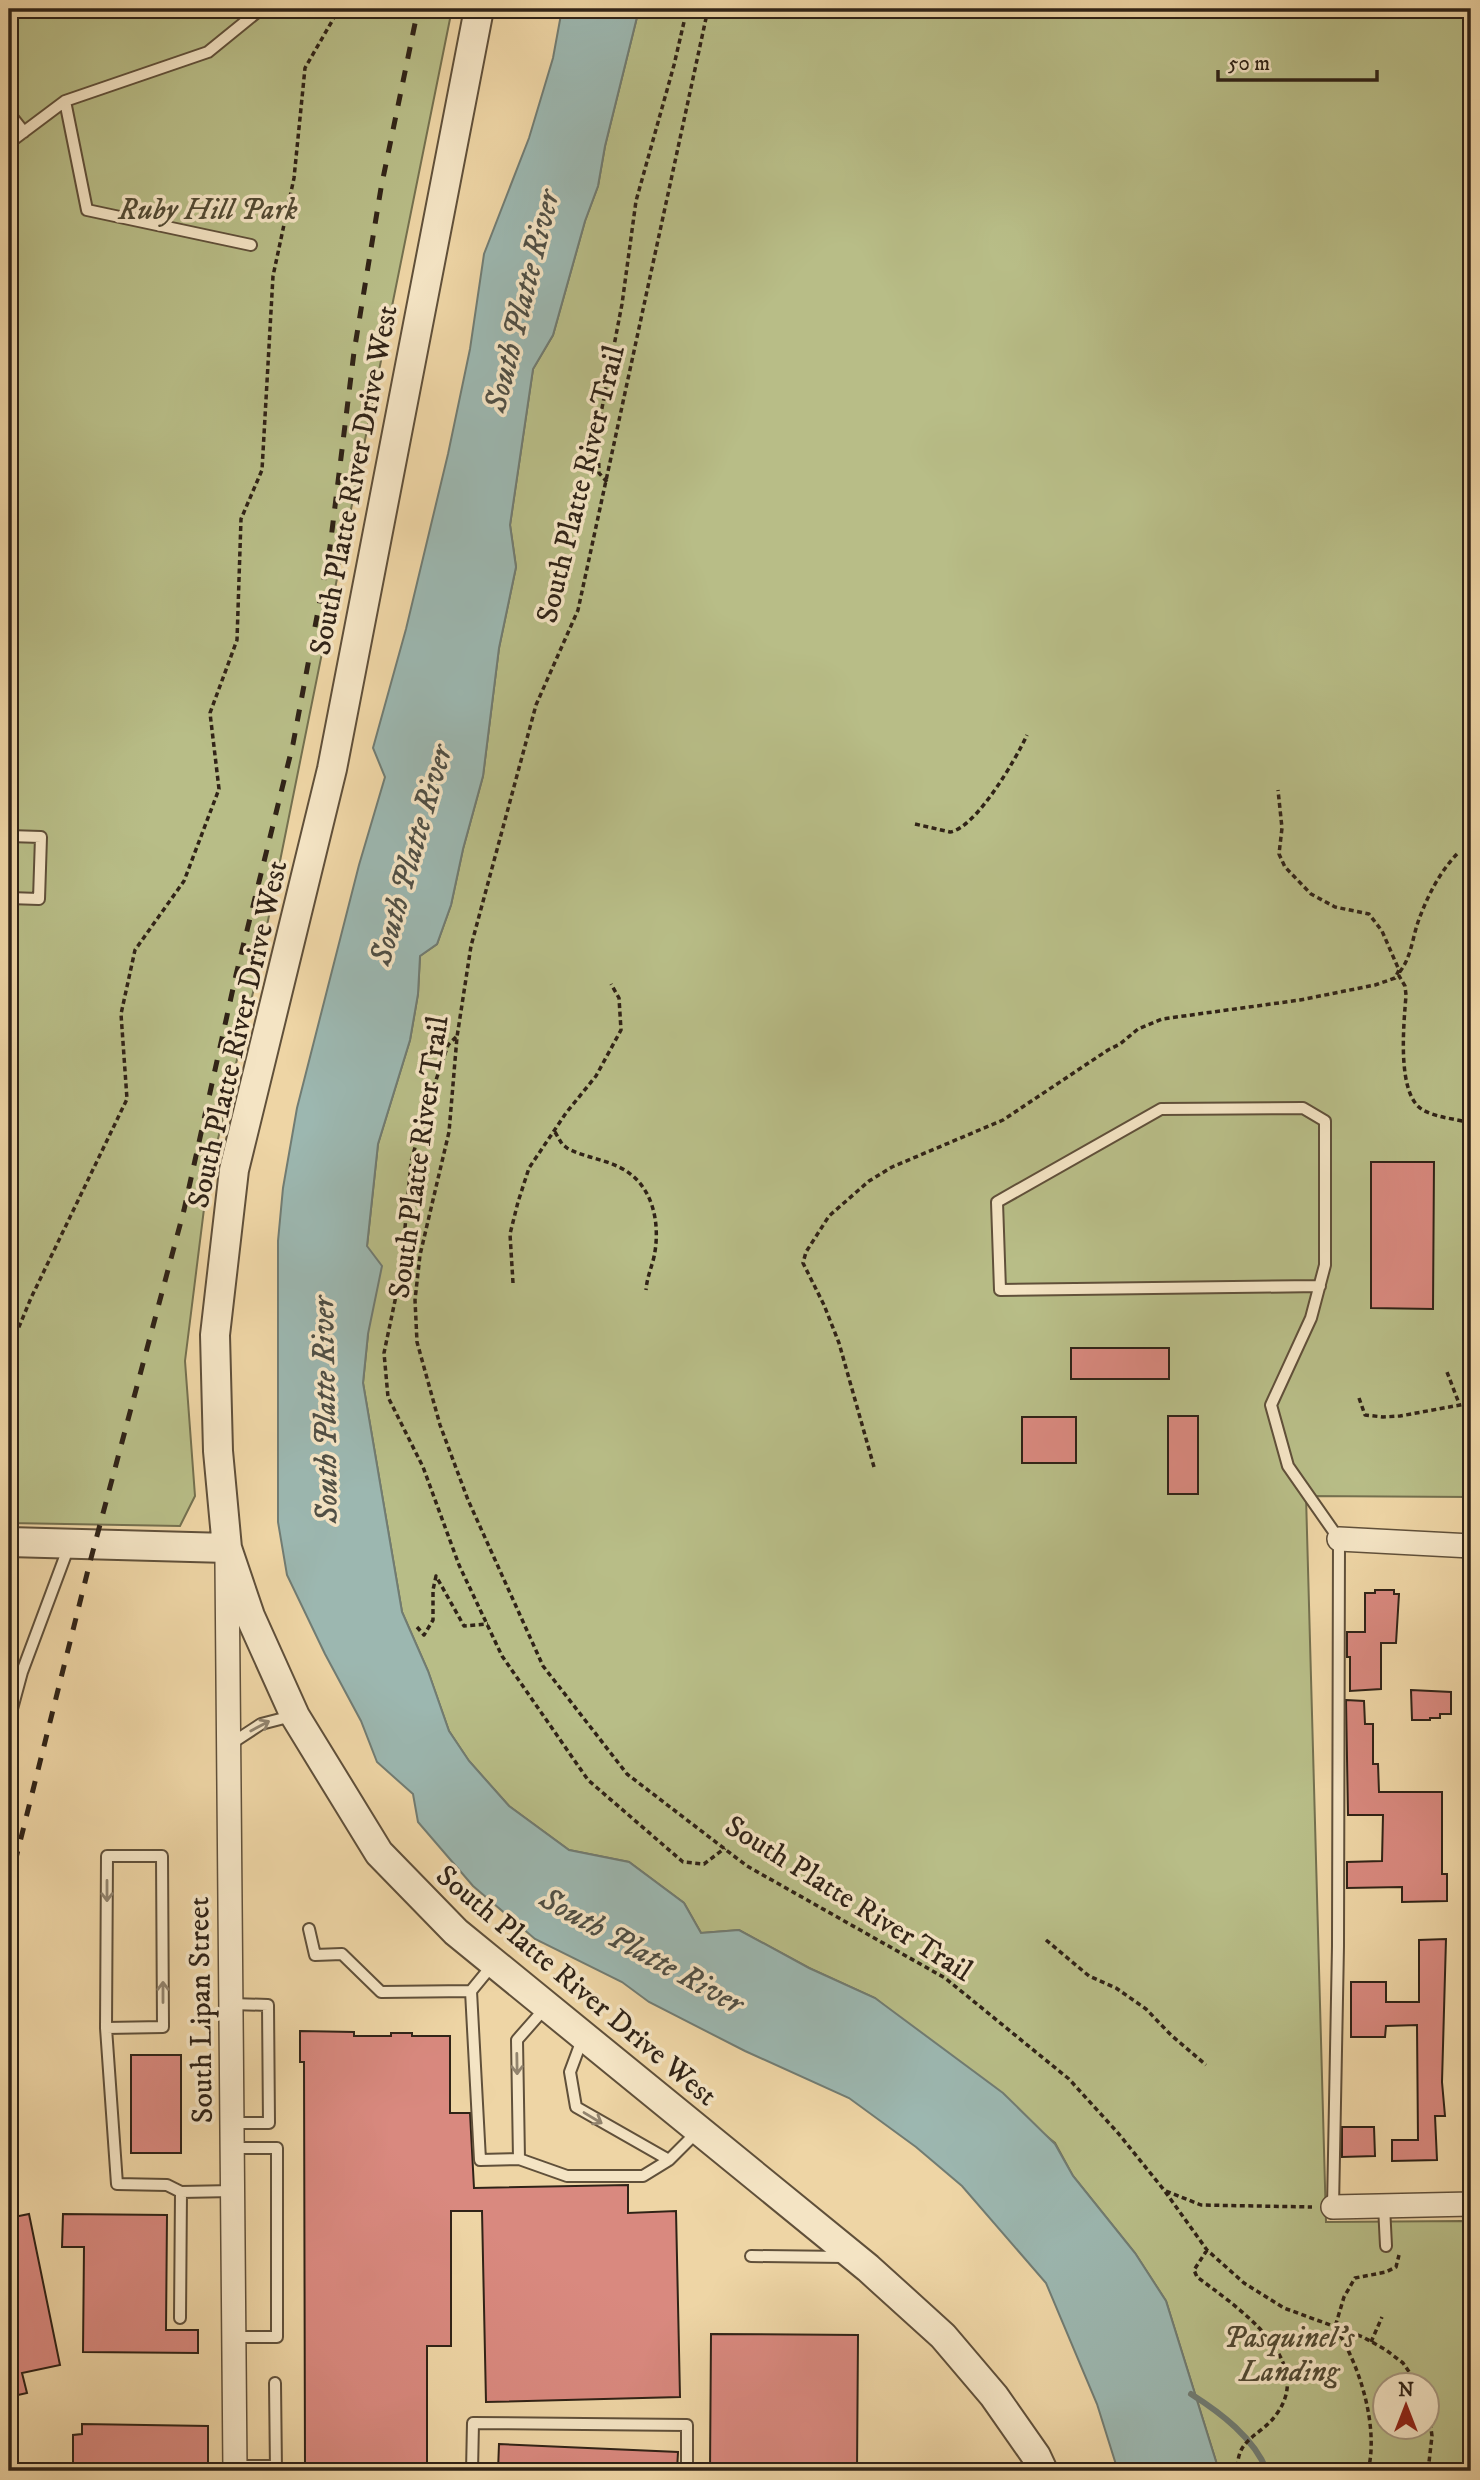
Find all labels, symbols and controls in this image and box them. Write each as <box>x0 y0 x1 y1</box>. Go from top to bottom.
scale bar <box>1218 38 1377 82</box>
text: 50 m <box>1228 51 1270 77</box>
water label: South Platte River <box>476 184 570 417</box>
park label: Ruby Hill Park <box>117 192 298 229</box>
street label: South Platte River Drive West <box>302 302 407 658</box>
street label: South Platte River Trail <box>529 342 634 627</box>
water label: South Platte River <box>361 738 463 971</box>
street label: South Platte River Drive West <box>180 857 297 1212</box>
street label: South Platte River Trail <box>381 1014 458 1301</box>
water label: South Platte River <box>304 1294 348 1525</box>
one-way arrow <box>249 1719 270 1732</box>
street label: South Platte River Trail <box>718 1808 979 1990</box>
street label: South Platte River Drive West <box>428 1858 724 2115</box>
water label: South Platte River <box>531 1879 752 2026</box>
one-way arrow <box>100 1880 113 1903</box>
street label: South Lipan Street <box>181 1896 222 2124</box>
one-way arrow <box>156 1981 170 2004</box>
one-way arrow <box>511 2052 524 2075</box>
one-way arrow <box>583 2111 603 2125</box>
park label: Pasquinel's Landing <box>1224 2320 1355 2391</box>
north arrow <box>1372 2372 1442 2442</box>
text: N <box>1398 2379 1414 2402</box>

